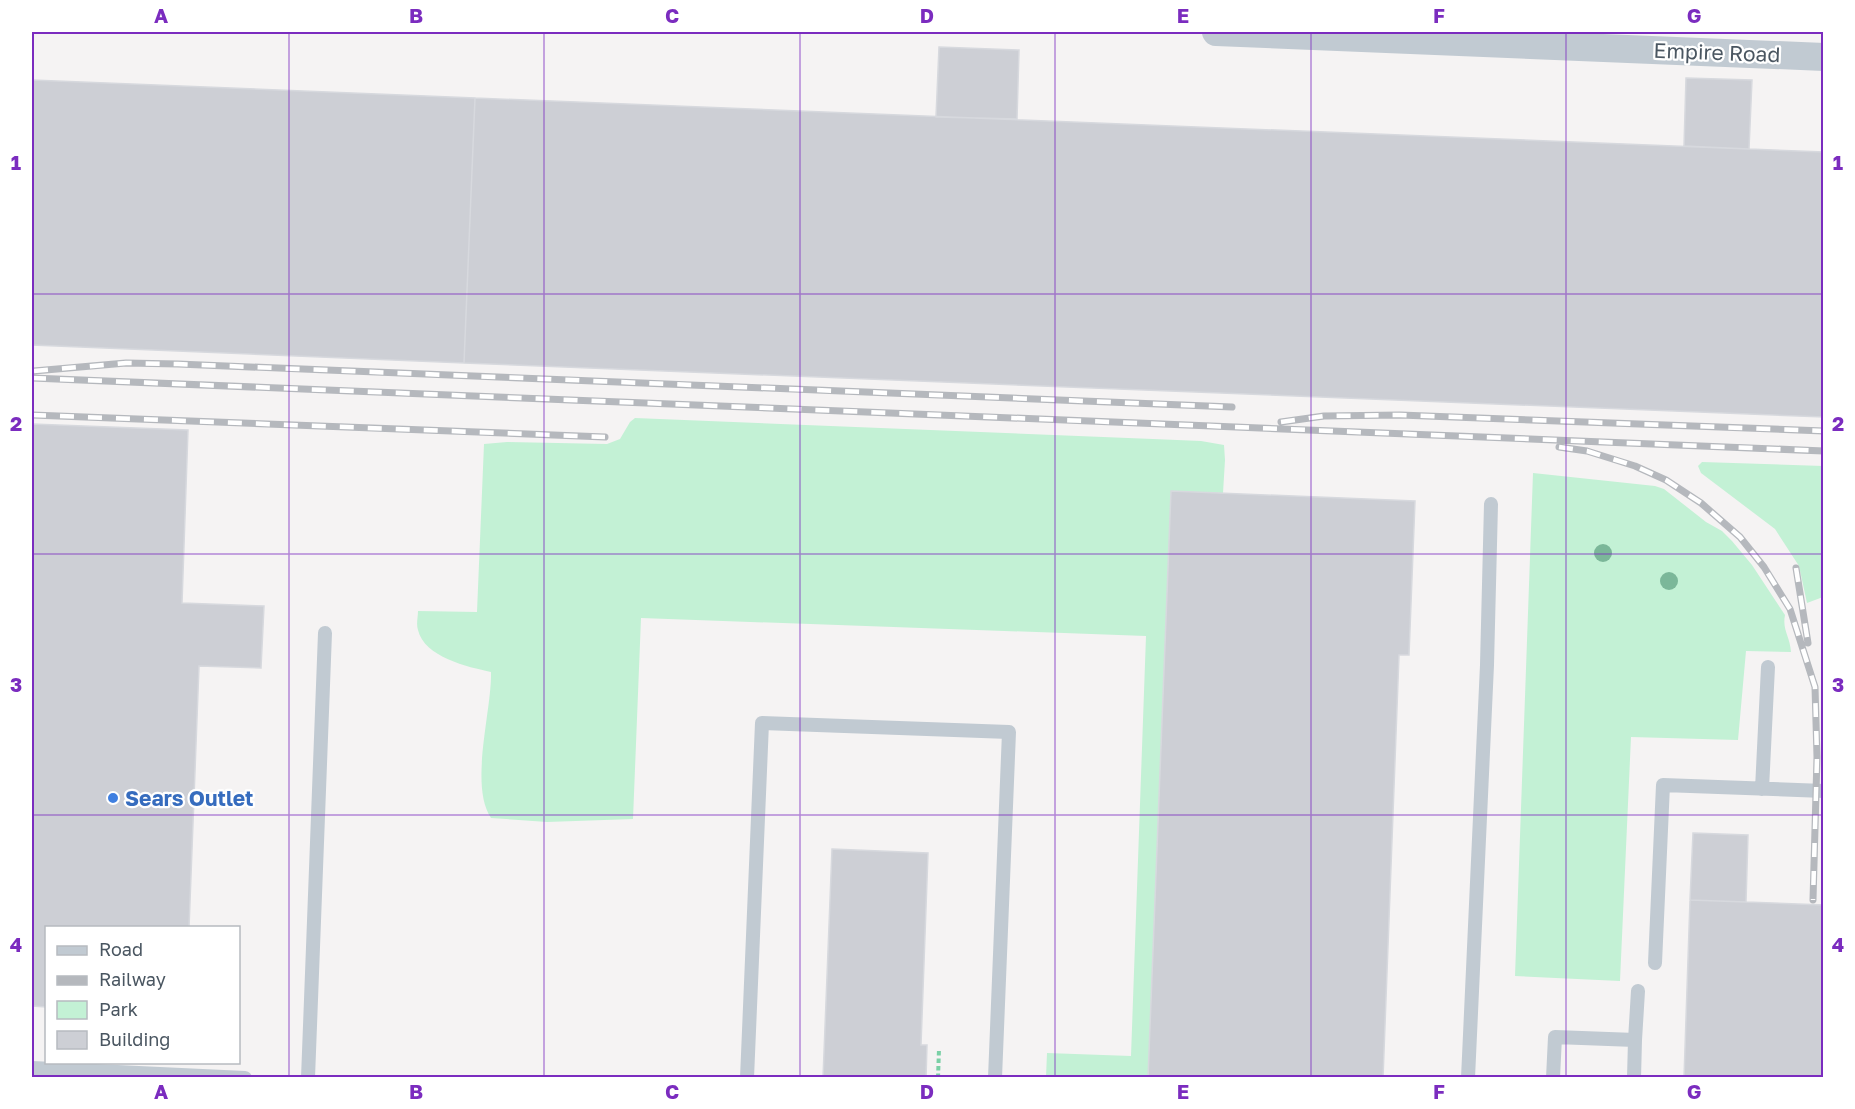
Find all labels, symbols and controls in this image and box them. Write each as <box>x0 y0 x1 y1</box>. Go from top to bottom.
text: A <box>154 3 168 27</box>
text: B <box>409 3 423 27</box>
text: C <box>665 3 679 27</box>
text: D <box>920 3 934 27</box>
text: E <box>1177 3 1189 27</box>
text: F <box>1433 3 1445 27</box>
text: G <box>1687 3 1701 27</box>
street label: Empire Road <box>1653 37 1781 67</box>
text: 1 <box>11 150 21 174</box>
text: 1 <box>1833 150 1843 174</box>
text: 2 <box>10 411 22 435</box>
text: 2 <box>1832 411 1844 435</box>
text: 3 <box>10 672 22 696</box>
text: 3 <box>1832 672 1844 696</box>
place label: Sears Outlet <box>125 785 254 811</box>
marker: Sears Outlet <box>106 791 120 805</box>
legend <box>45 926 240 1064</box>
text: 4 <box>10 932 22 956</box>
text: 4 <box>1832 932 1844 956</box>
text: Road <box>99 938 143 960</box>
text: Railway <box>99 968 166 990</box>
text: Park <box>99 998 138 1020</box>
text: Building <box>99 1028 170 1050</box>
text: A <box>154 1079 168 1103</box>
text: B <box>409 1079 423 1103</box>
text: C <box>665 1079 679 1103</box>
text: D <box>920 1079 934 1103</box>
text: E <box>1177 1079 1189 1103</box>
text: F <box>1433 1079 1445 1103</box>
text: G <box>1687 1079 1701 1103</box>

